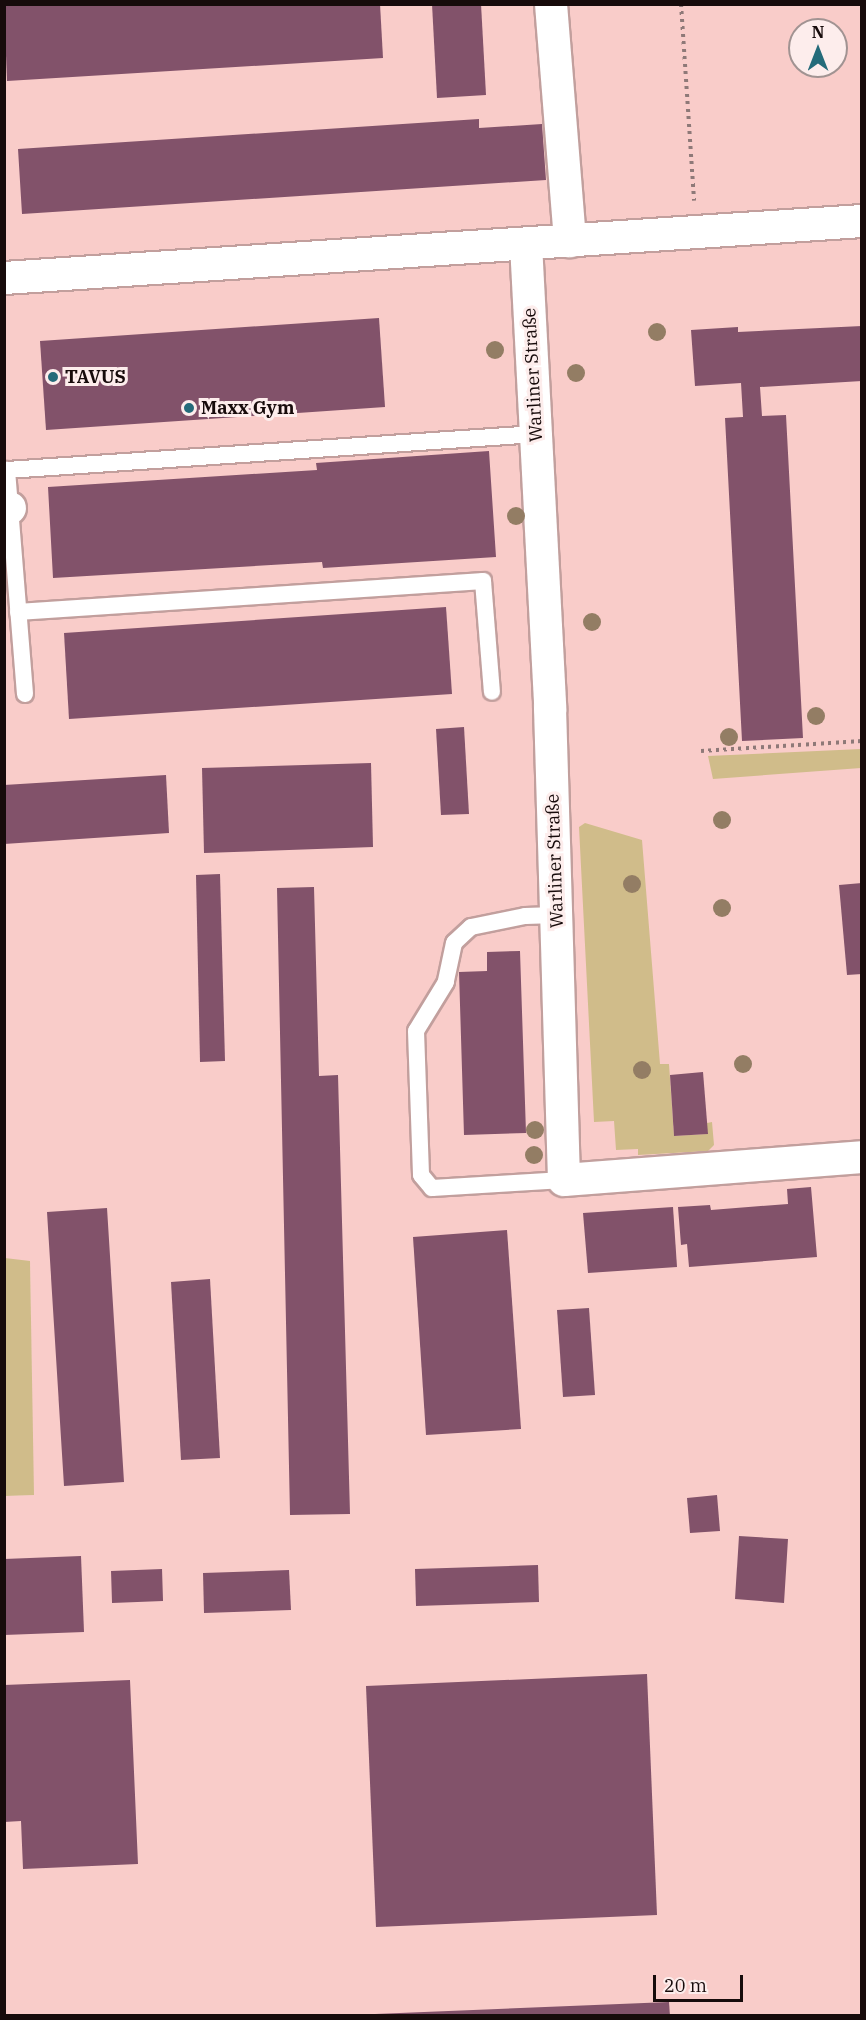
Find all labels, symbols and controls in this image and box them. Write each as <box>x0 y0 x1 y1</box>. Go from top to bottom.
north arrow <box>788 18 848 78</box>
text: N <box>812 22 824 42</box>
street label: Warliner Straße <box>519 307 547 443</box>
place label: TAVUS <box>65 366 126 388</box>
marker: TAVUS <box>46 370 60 384</box>
place label: Maxx Gym <box>201 397 294 419</box>
marker: Maxx Gym <box>182 401 196 415</box>
street label: Warliner Straße <box>542 793 568 929</box>
scale bar <box>656 1963 746 2001</box>
text: 20 m <box>664 1974 707 1997</box>

